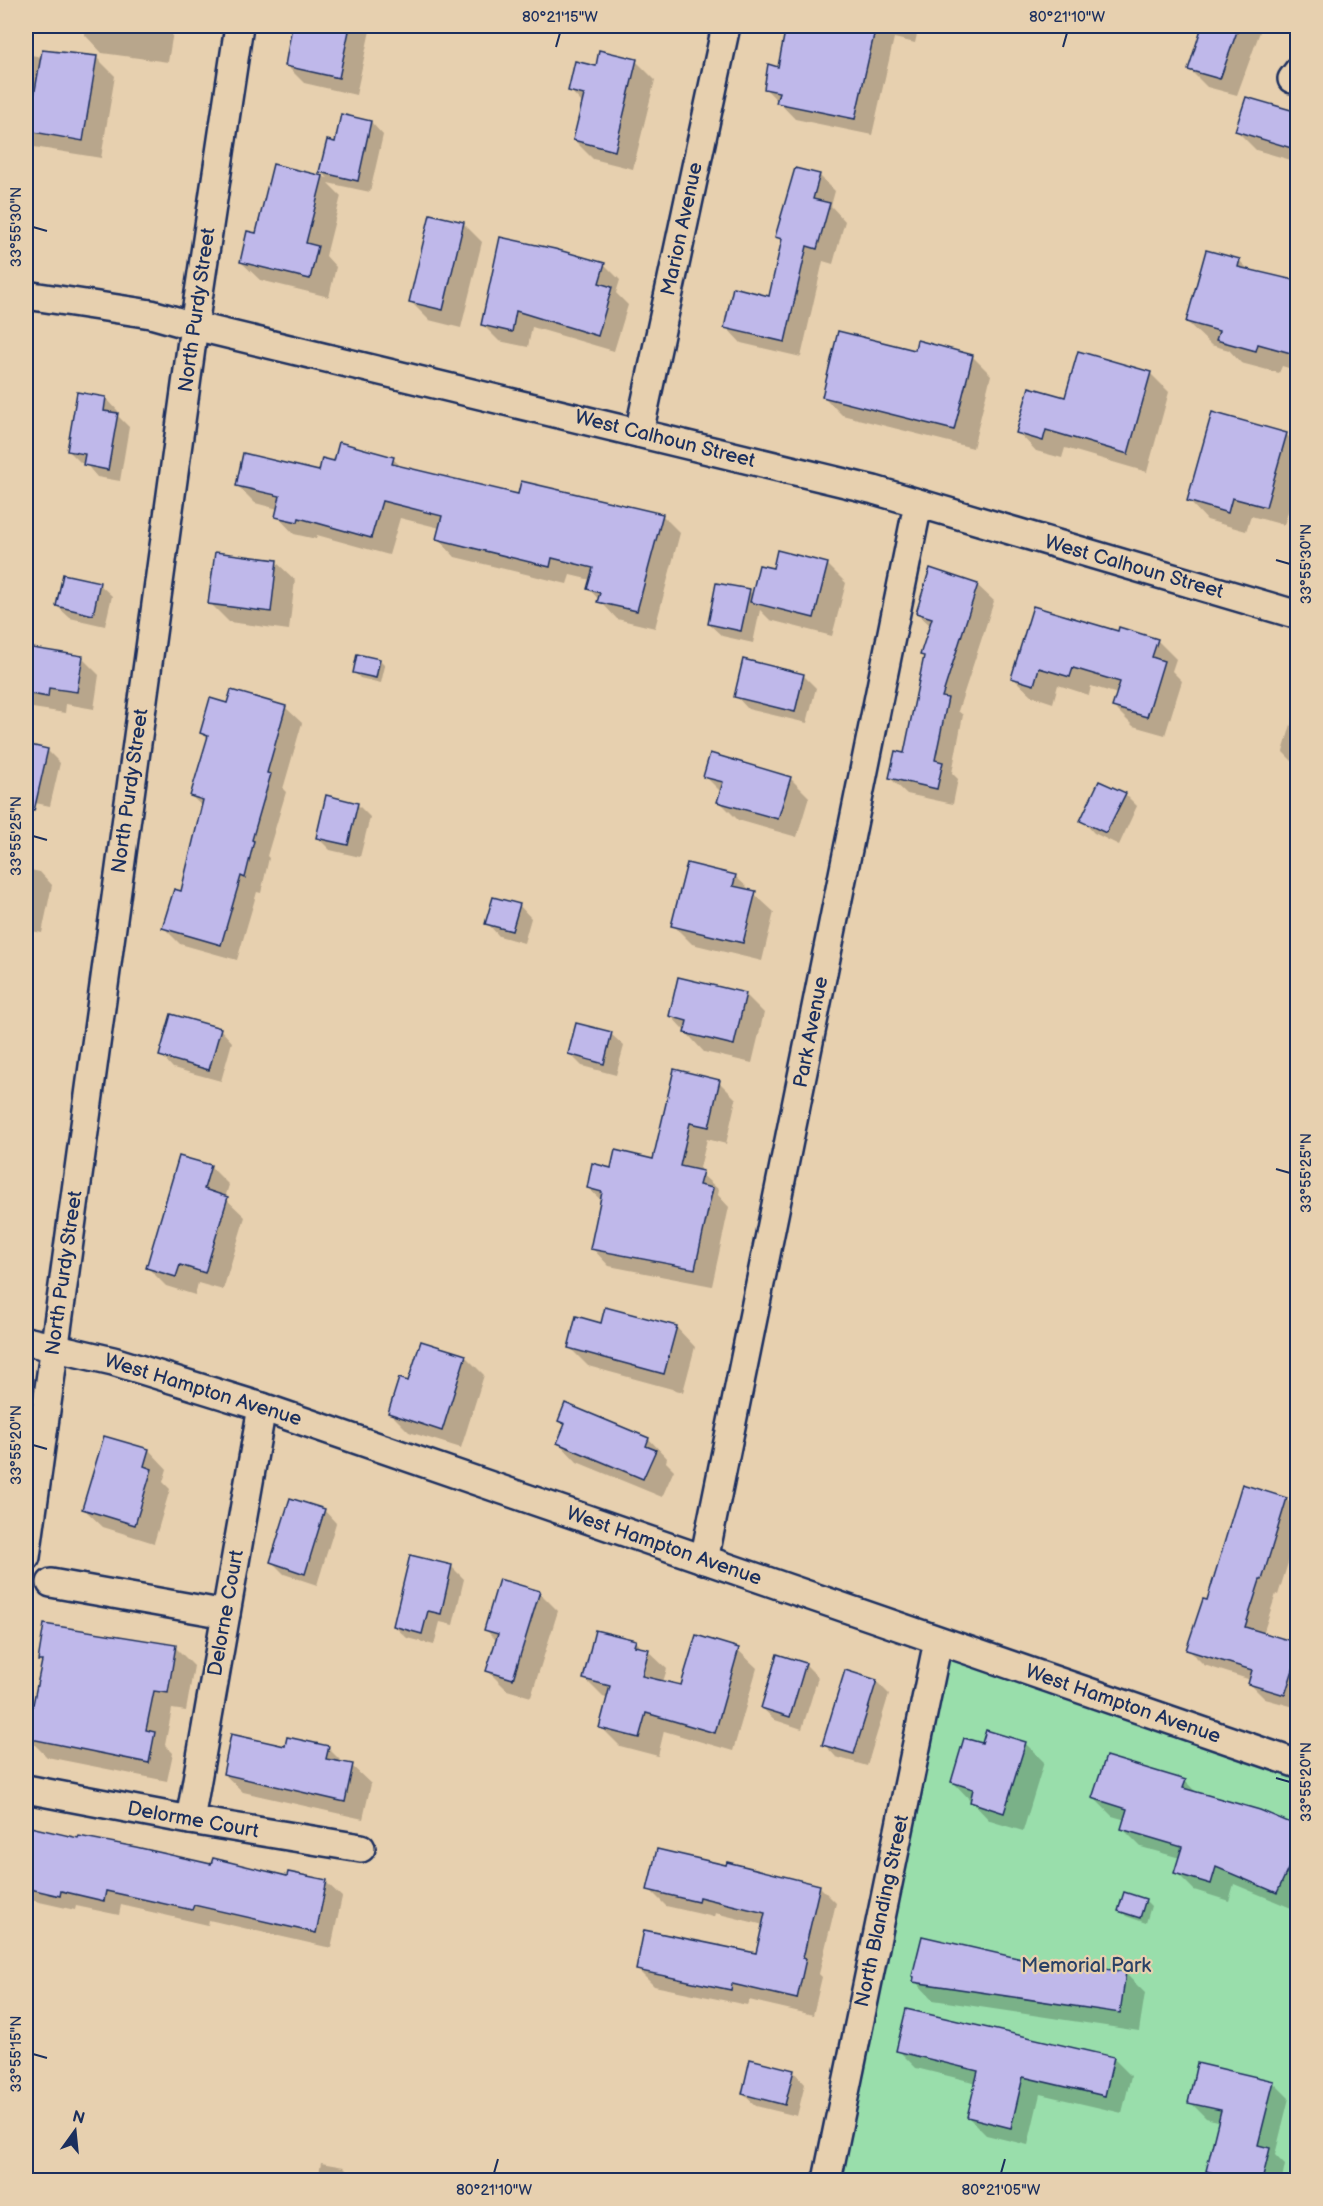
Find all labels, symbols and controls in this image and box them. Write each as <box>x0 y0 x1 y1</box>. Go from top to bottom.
text: 80°21'15"W <box>522 8 598 27</box>
text: 80°21'10"W <box>1029 8 1105 27</box>
street label: Marion Avenue <box>656 160 708 298</box>
text: 33°55'30"N <box>7 187 26 267</box>
street label: North Purdy Street <box>174 226 220 394</box>
street label: West Calhoun Street <box>572 405 758 473</box>
text: 33°55'30"N <box>1297 524 1316 604</box>
street label: West Calhoun Street <box>1042 530 1226 604</box>
street label: North Purdy Street <box>107 707 153 875</box>
text: 33°55'25"N <box>7 796 26 876</box>
street label: Park Avenue <box>788 974 834 1090</box>
text: 33°55'25"N <box>1297 1133 1316 1213</box>
street label: North Purdy Street <box>41 1189 87 1357</box>
street label: West Hampton Avenue <box>101 1349 305 1431</box>
text: 33°55'20"N <box>7 1405 26 1485</box>
street label: West Hampton Avenue <box>563 1501 765 1591</box>
street label: Delorne Court <box>203 1548 249 1678</box>
street label: West Hampton Avenue <box>1022 1659 1224 1749</box>
text: 33°55'20"N <box>1297 1742 1316 1822</box>
street label: Delorme Court <box>125 1797 261 1843</box>
street label: North Blanding Street <box>850 1813 914 2009</box>
park label: Memorial Park <box>1021 1954 1151 1978</box>
text: 33°55'15"N <box>7 2016 26 2092</box>
north arrow <box>45 2101 105 2161</box>
text: N <box>70 2107 87 2129</box>
text: 80°21'10"W <box>456 2181 532 2200</box>
text: 80°21'05"W <box>962 2181 1041 2200</box>

